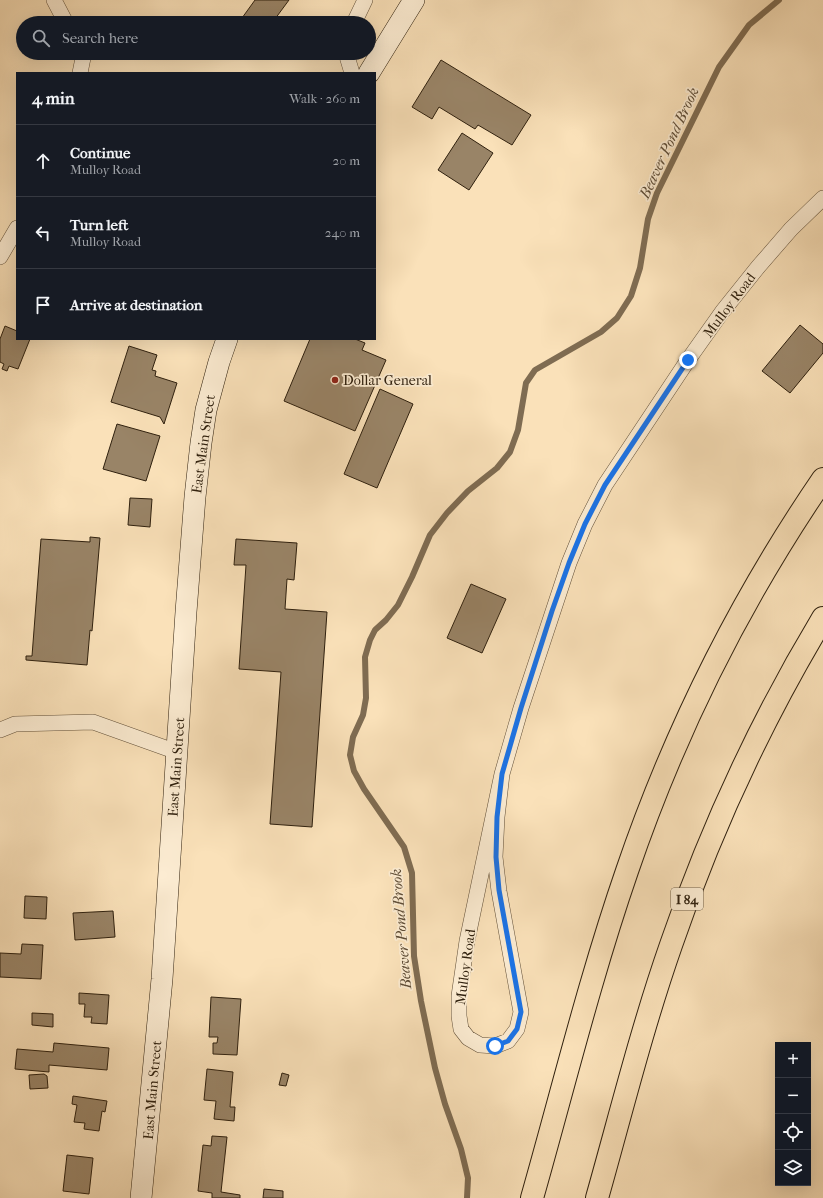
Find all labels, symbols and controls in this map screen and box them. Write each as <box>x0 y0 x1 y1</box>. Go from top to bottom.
search box <box>16 16 376 60</box>
icon: search <box>30 27 52 49</box>
text: Search here <box>62 29 138 47</box>
water label: Beaver Pond Brook <box>635 84 703 202</box>
text: 4 min <box>32 88 75 108</box>
text: Walk · 260 m <box>289 91 360 106</box>
text: Continue <box>70 144 130 162</box>
icon: ahead <box>32 150 54 172</box>
text: 20 m <box>333 153 360 168</box>
text: Mulloy Road <box>70 162 141 177</box>
text: Turn left <box>70 216 128 234</box>
icon: left <box>32 222 54 244</box>
text: 240 m <box>325 225 360 240</box>
text: Mulloy Road <box>70 234 141 249</box>
street label: Mulloy Road <box>700 269 759 341</box>
icon: arrive <box>32 294 54 316</box>
text: Arrive at destination <box>70 296 202 314</box>
route end <box>679 351 697 369</box>
place label: Dollar General <box>343 372 432 389</box>
marker: Dollar General <box>330 375 340 385</box>
street label: East Main Street <box>188 394 219 495</box>
street label: East Main Street <box>165 717 188 817</box>
water label: Beaver Pond Brook <box>387 868 415 991</box>
road number: I 84 <box>671 888 703 910</box>
street label: Mulloy Road <box>452 928 479 1006</box>
route start <box>486 1037 504 1055</box>
street label: East Main Street <box>140 1040 165 1140</box>
map controls <box>775 1042 811 1186</box>
button: + <box>775 1042 811 1078</box>
button: − <box>775 1078 811 1114</box>
button: locate <box>775 1114 811 1150</box>
button: layers <box>775 1150 811 1186</box>

